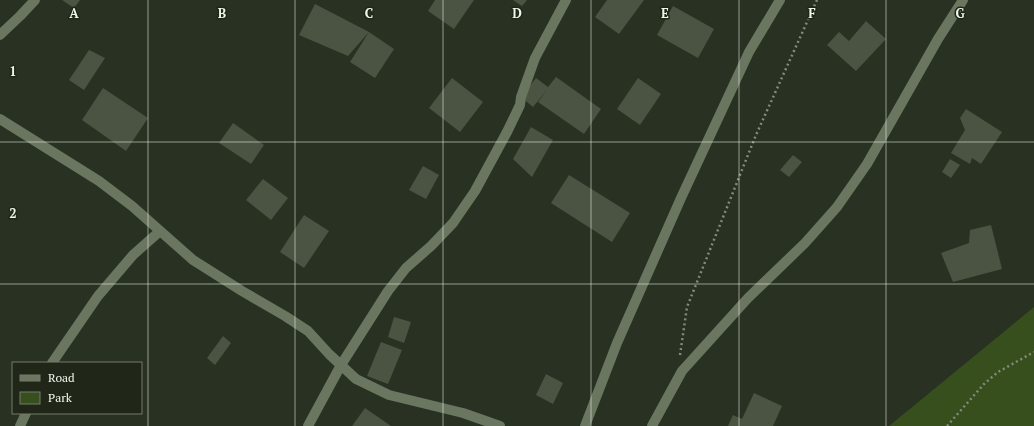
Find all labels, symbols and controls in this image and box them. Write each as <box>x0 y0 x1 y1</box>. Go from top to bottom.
text: A <box>69 4 79 22</box>
text: B <box>218 4 226 22</box>
text: C <box>365 4 373 22</box>
text: D <box>512 4 522 22</box>
text: E <box>661 4 669 22</box>
text: F <box>808 4 816 22</box>
text: G <box>955 4 965 22</box>
text: 1 <box>9 62 17 80</box>
text: 2 <box>9 204 17 222</box>
legend <box>12 362 142 414</box>
text: Road <box>48 370 75 385</box>
text: Park <box>48 390 73 405</box>

